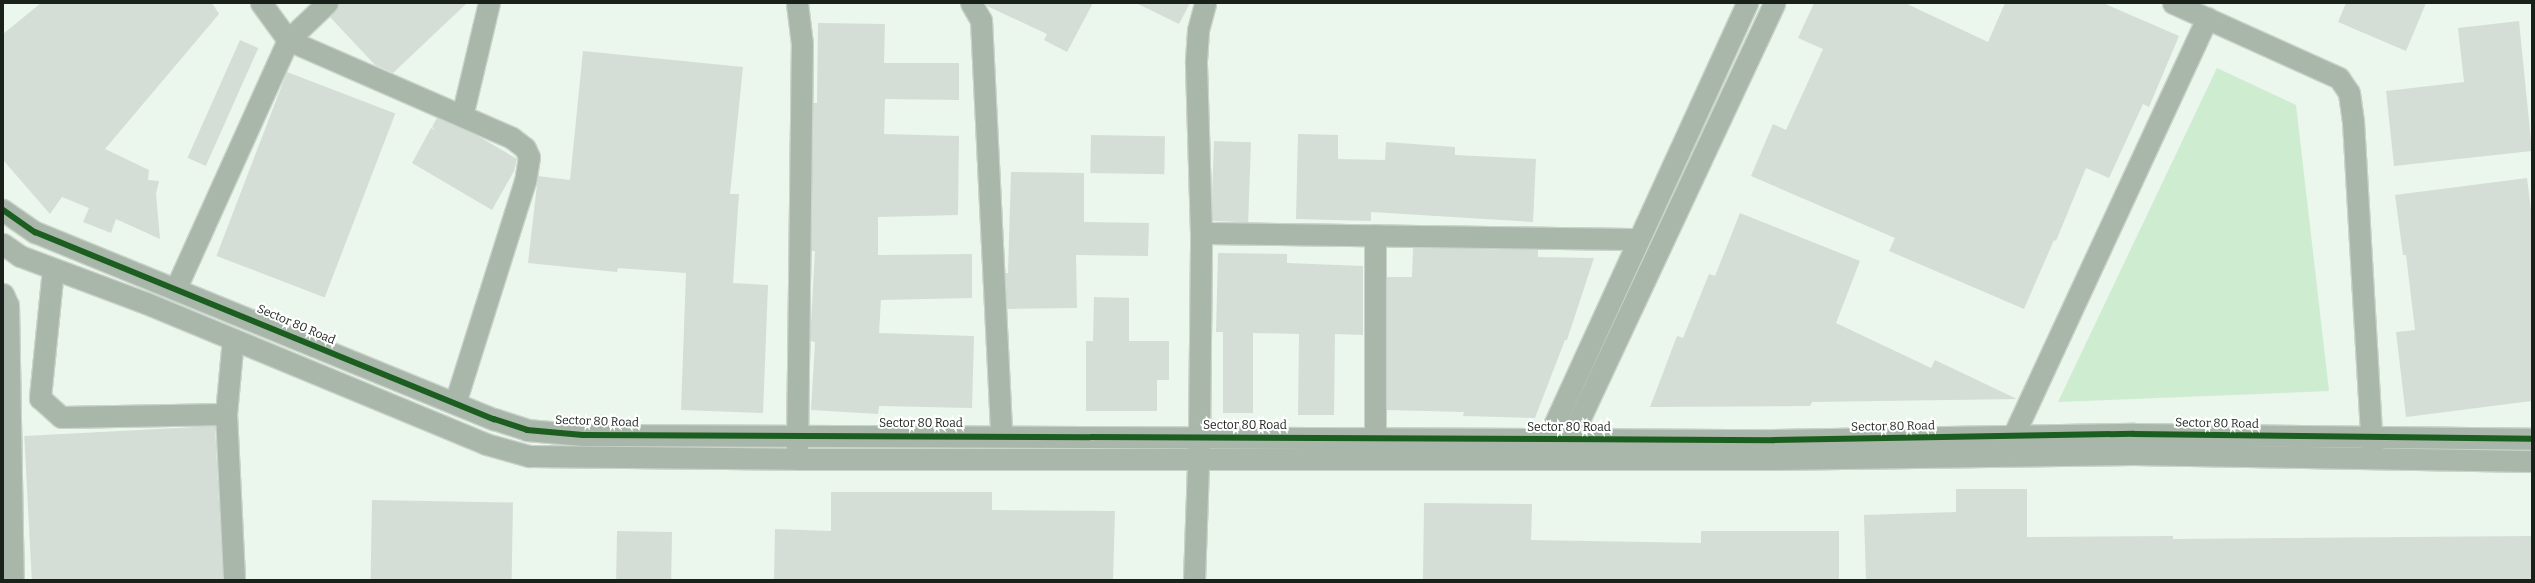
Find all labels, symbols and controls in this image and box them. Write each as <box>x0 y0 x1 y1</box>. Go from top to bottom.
street label: Sector 80 Road <box>255 302 337 348</box>
street label: Sector 80 Road <box>555 413 639 431</box>
street label: Sector 80 Road <box>2175 416 2259 432</box>
street label: Sector 80 Road <box>879 417 963 431</box>
street label: Sector 80 Road <box>1203 419 1287 433</box>
street label: Sector 80 Road <box>1851 419 1935 435</box>
street label: Sector 80 Road <box>1527 421 1611 435</box>

